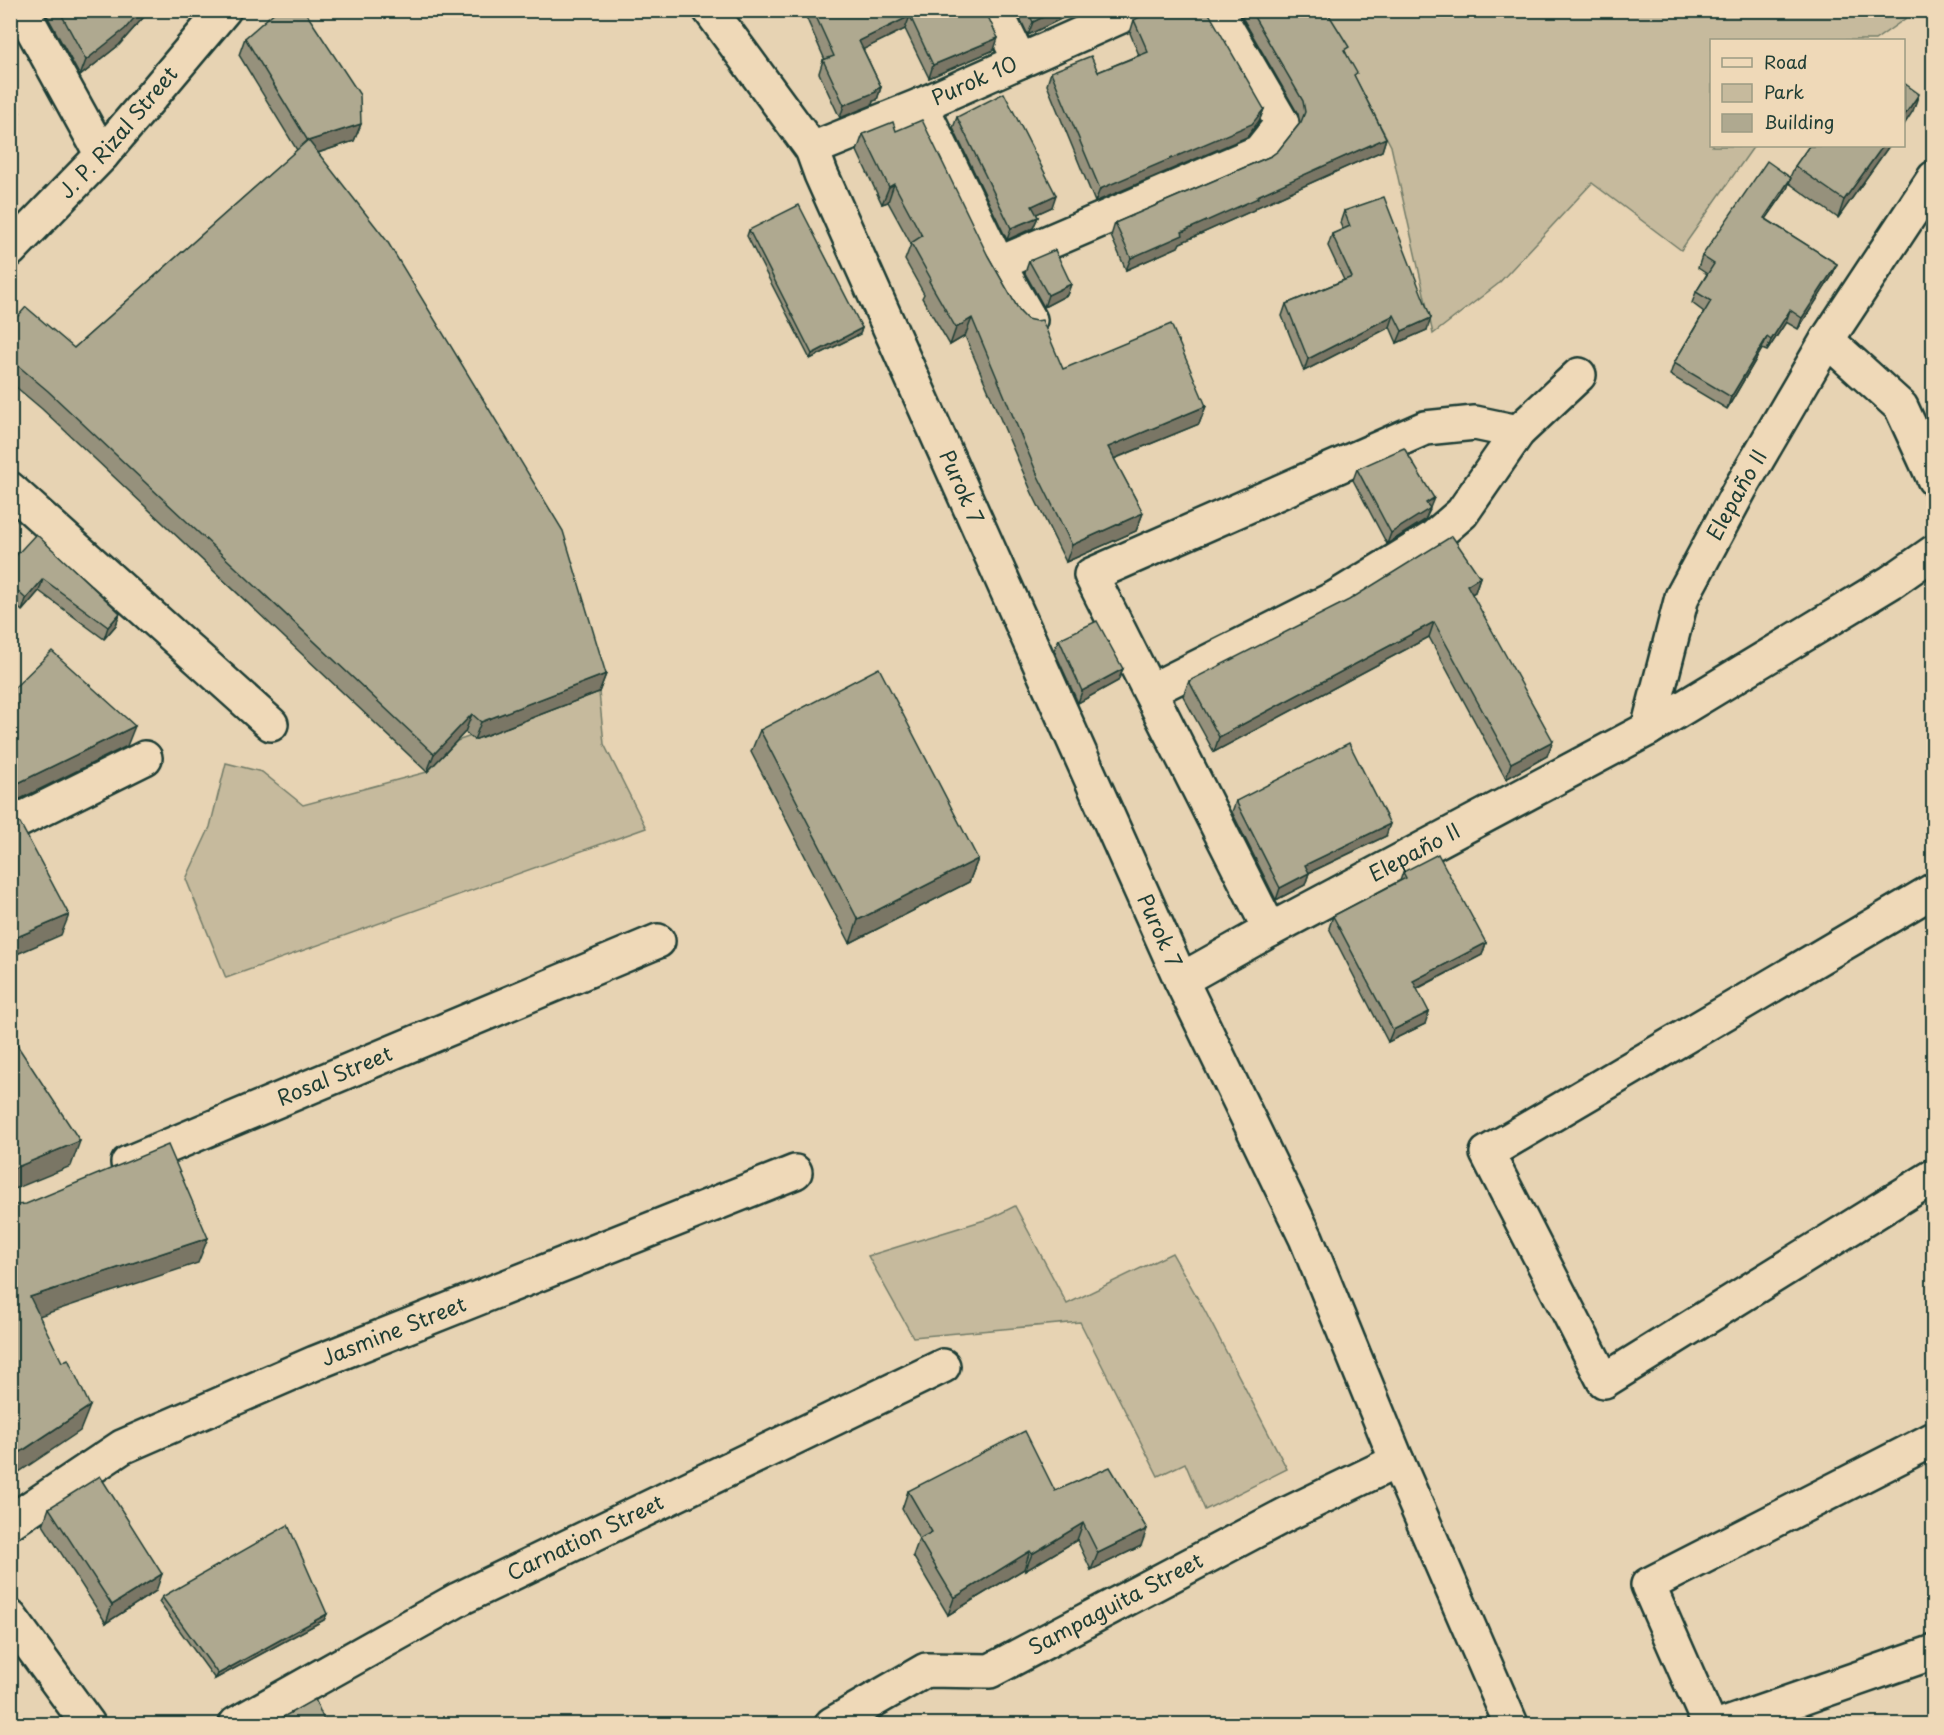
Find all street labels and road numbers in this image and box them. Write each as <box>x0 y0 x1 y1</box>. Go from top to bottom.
street label: Purok 10 <box>926 46 1022 112</box>
street label: J. P. Rizal Street <box>50 58 184 205</box>
street label: Elepaño II <box>1697 443 1774 546</box>
street label: Purok 7 <box>932 444 993 528</box>
street label: Elepaño II <box>1362 814 1465 889</box>
street label: Purok 7 <box>1130 888 1191 972</box>
street label: Rosal Street <box>271 1036 397 1113</box>
street label: Jasmine Street <box>316 1287 470 1373</box>
street label: Carnation Street <box>501 1485 668 1588</box>
street label: Sampaguita Street <box>1022 1543 1208 1662</box>

